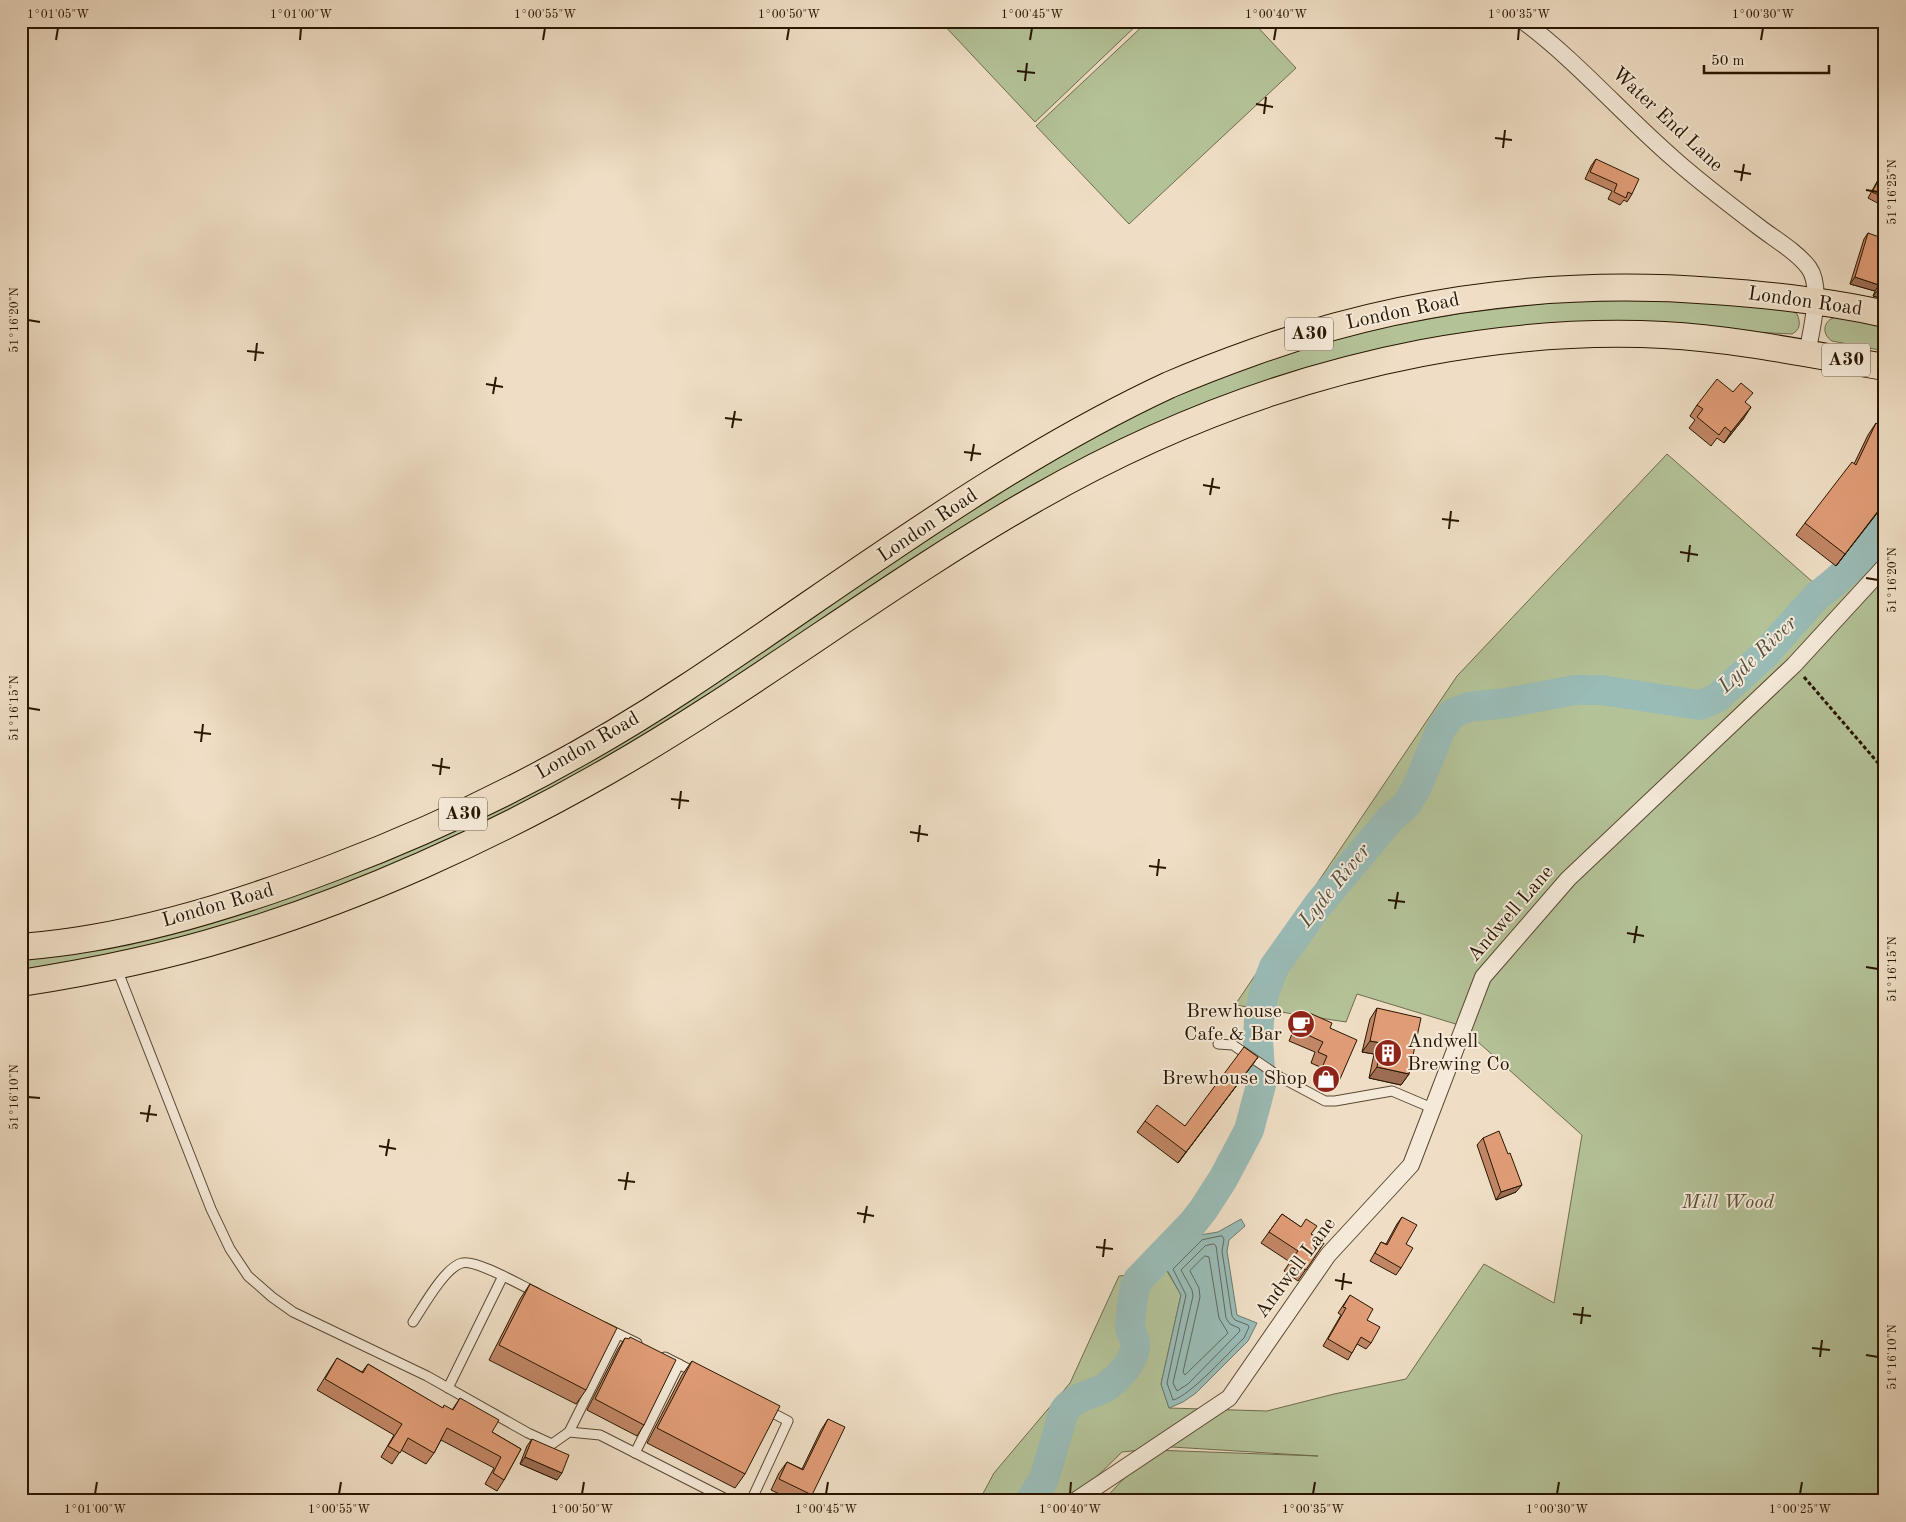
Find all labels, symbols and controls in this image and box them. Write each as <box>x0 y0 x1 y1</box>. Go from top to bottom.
text: 1°01'05"W <box>27 8 89 21</box>
text: 1°00'55"W <box>514 8 576 21</box>
text: 1°00'50"W <box>758 8 820 21</box>
text: 1°00'45"W <box>1001 8 1063 21</box>
text: 1°00'35"W <box>1488 8 1550 21</box>
text: 1°01'00"W <box>270 9 332 21</box>
text: 1°00'40"W <box>1245 9 1307 21</box>
text: 1°00'30"W <box>1732 9 1794 21</box>
scale bar <box>1704 42 1828 74</box>
text: 50 m <box>1711 54 1745 69</box>
street label: Water End Lane <box>1608 64 1726 176</box>
text: 51°16'25"N <box>1886 159 1899 225</box>
street label: London Road <box>1746 284 1864 320</box>
text: 51°16'20"N <box>8 287 21 353</box>
street label: London Road <box>1344 290 1462 334</box>
road number: A30 <box>1285 318 1333 350</box>
road number: A30 <box>1822 344 1870 376</box>
street label: London Road <box>875 485 981 567</box>
text: 51°16'20"N <box>1886 547 1899 613</box>
water label: Lyde River <box>1714 612 1802 698</box>
text: 51°16'15"N <box>8 675 21 741</box>
street label: London Road <box>533 708 643 784</box>
road number: A30 <box>439 798 487 831</box>
water label: Lyde River <box>1295 840 1375 932</box>
street label: Andwell Lane <box>1464 862 1558 966</box>
street label: London Road <box>160 880 276 932</box>
text: 51°16'15"N <box>1886 936 1899 1002</box>
place label: Brewhouse Cafe & Bar <box>1184 1002 1282 1045</box>
cafe icon: Brewhouse Cafe & Bar <box>1286 1009 1316 1039</box>
place label: Andwell Brewing Co <box>1407 1032 1510 1075</box>
building icon: Andwell Brewing Co <box>1373 1038 1403 1068</box>
text: 51°16'10"N <box>8 1064 21 1130</box>
shop icon: Brewhouse Shop <box>1311 1064 1341 1094</box>
place label: Brewhouse Shop <box>1162 1069 1307 1089</box>
park label: Mill Wood <box>1681 1193 1775 1213</box>
street label: Andwell Lane <box>1252 1214 1340 1322</box>
text: 51°16'10"N <box>1886 1324 1899 1390</box>
text: 1°00'55"W <box>308 1503 370 1516</box>
text: 1°00'50"W <box>551 1503 613 1516</box>
text: 1°00'45"W <box>795 1503 857 1516</box>
text: 1°00'35"W <box>1282 1503 1344 1516</box>
text: 1°00'25"W <box>1769 1503 1831 1516</box>
text: 1°01'00"W <box>64 1504 126 1516</box>
text: 1°00'40"W <box>1039 1504 1101 1516</box>
text: 1°00'30"W <box>1526 1504 1588 1516</box>

